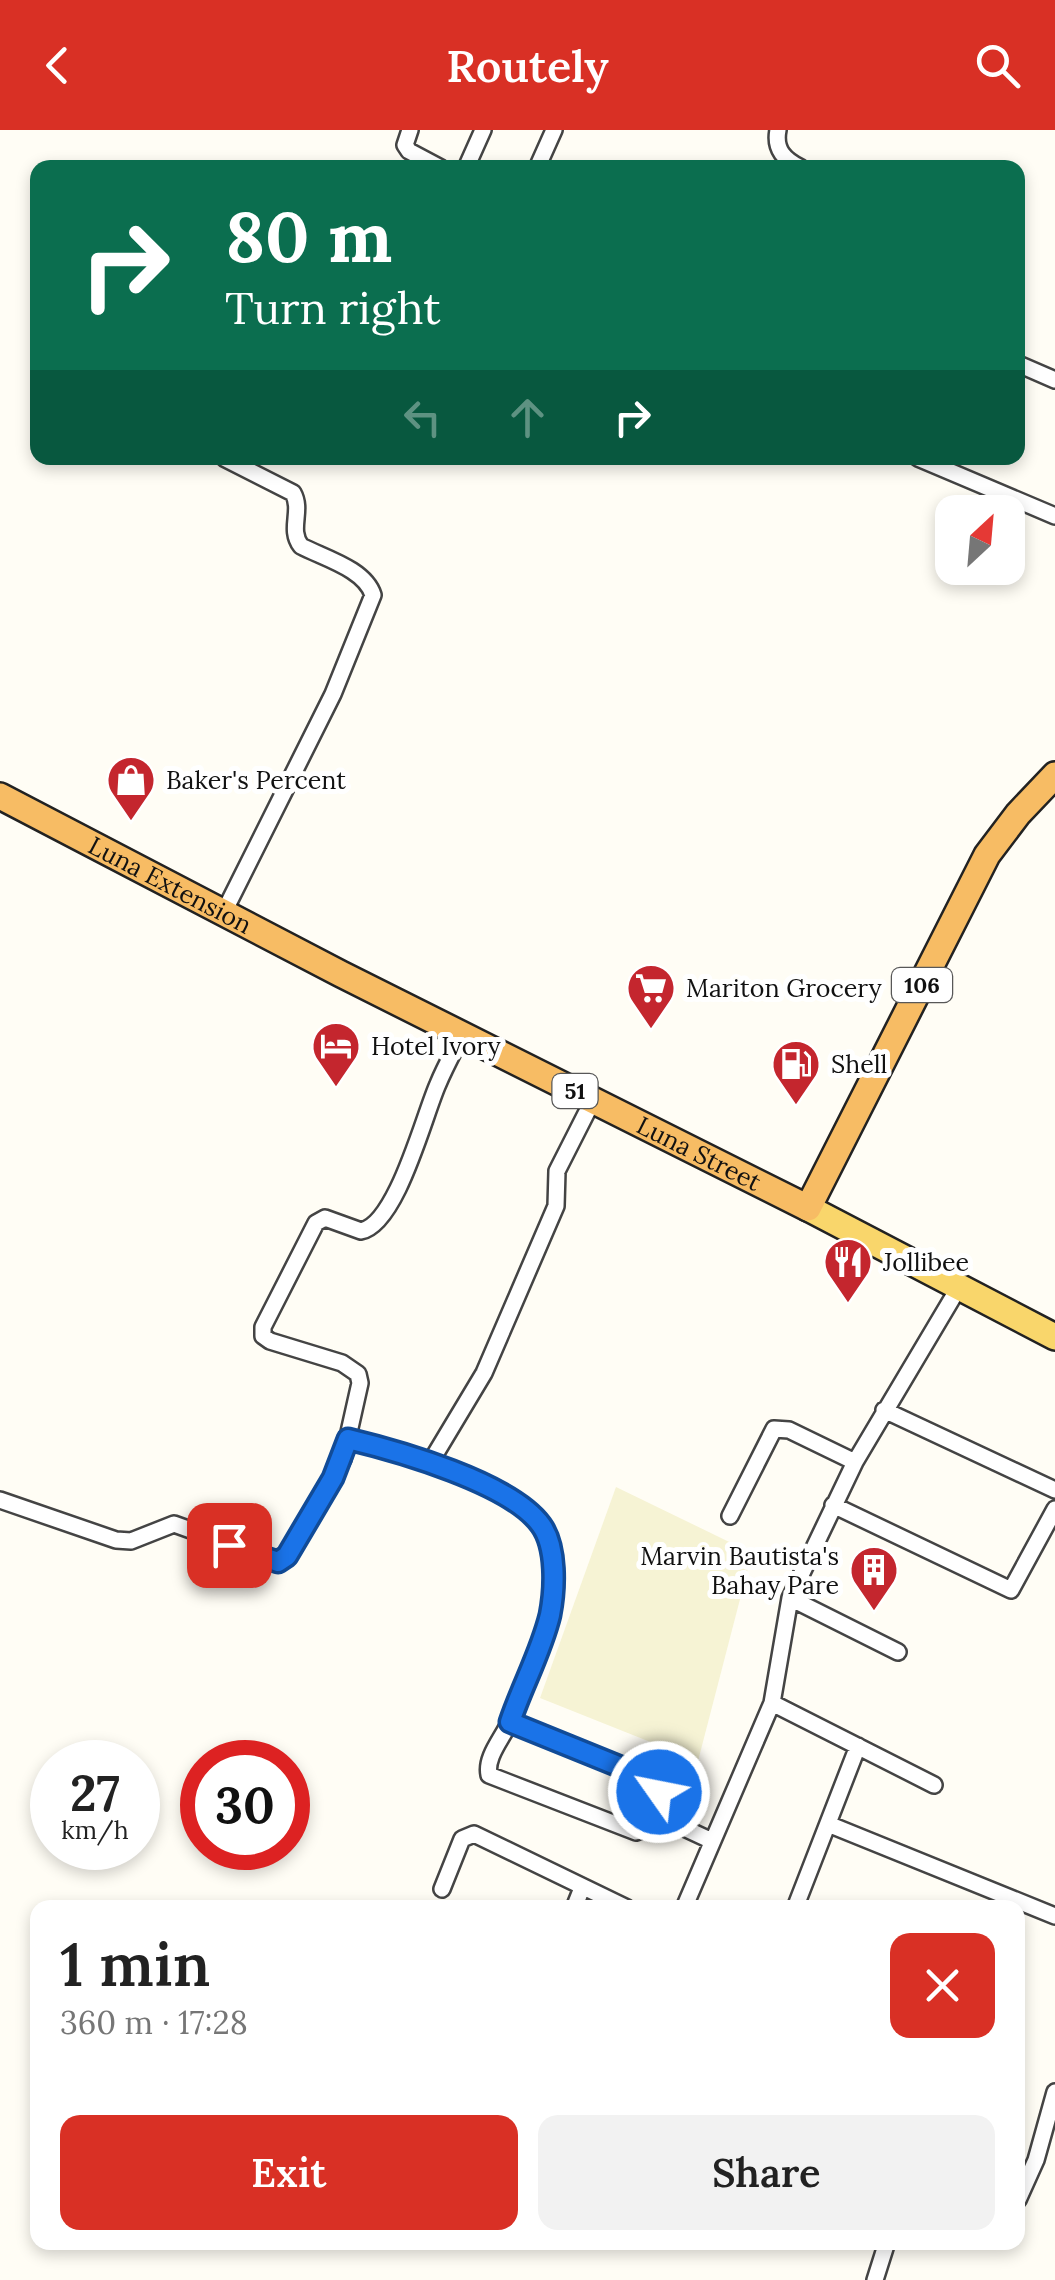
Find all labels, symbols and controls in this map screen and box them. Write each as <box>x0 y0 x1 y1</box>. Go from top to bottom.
text: Routely <box>446 37 609 94</box>
icon: back <box>30 38 85 93</box>
icon: search <box>970 38 1025 93</box>
text: 80 m <box>225 192 392 281</box>
icon: right <box>60 200 190 330</box>
text: Turn right <box>225 279 441 336</box>
icon: left <box>395 390 450 445</box>
icon: ahead <box>500 390 555 445</box>
icon: right <box>605 390 660 445</box>
north arrow <box>935 495 1025 585</box>
map controls <box>935 495 1025 585</box>
shop icon: Baker's Percent <box>105 754 157 822</box>
place label: Baker's Percent <box>166 764 346 796</box>
street label: Luna Extension <box>83 829 257 941</box>
supermarket icon: Mariton Grocery <box>625 962 677 1030</box>
road number: 106 <box>892 968 952 1002</box>
place label: Mariton Grocery <box>686 972 882 1004</box>
hotel icon: Hotel Ivory <box>310 1020 362 1088</box>
place label: Hotel Ivory <box>371 1030 502 1062</box>
fuel station icon: Shell <box>770 1038 822 1106</box>
place label: Shell <box>831 1048 887 1080</box>
road number: 51 <box>552 1074 598 1108</box>
street label: Luna Street <box>631 1109 767 1198</box>
restaurant icon: Jollibee <box>822 1236 874 1304</box>
place label: Jollibee <box>882 1246 969 1278</box>
pin <box>187 1503 272 1588</box>
icon: arrive <box>202 1518 257 1573</box>
place label: Marvin Bautista's Bahay Pare <box>640 1540 839 1601</box>
building icon: Marvin Bautista's Bahay Pare <box>848 1544 900 1612</box>
speed limit sign: 30 <box>180 1740 310 1870</box>
position arrow <box>607 1740 711 1844</box>
text: 27 <box>70 1761 120 1825</box>
text: km/h <box>61 1814 129 1846</box>
text: 1 min <box>60 1926 210 2002</box>
button: close <box>890 1933 995 2038</box>
text: 360 m · 17:28 <box>60 2002 248 2043</box>
button: Exit <box>60 2115 518 2230</box>
button: Share <box>538 2115 995 2230</box>

